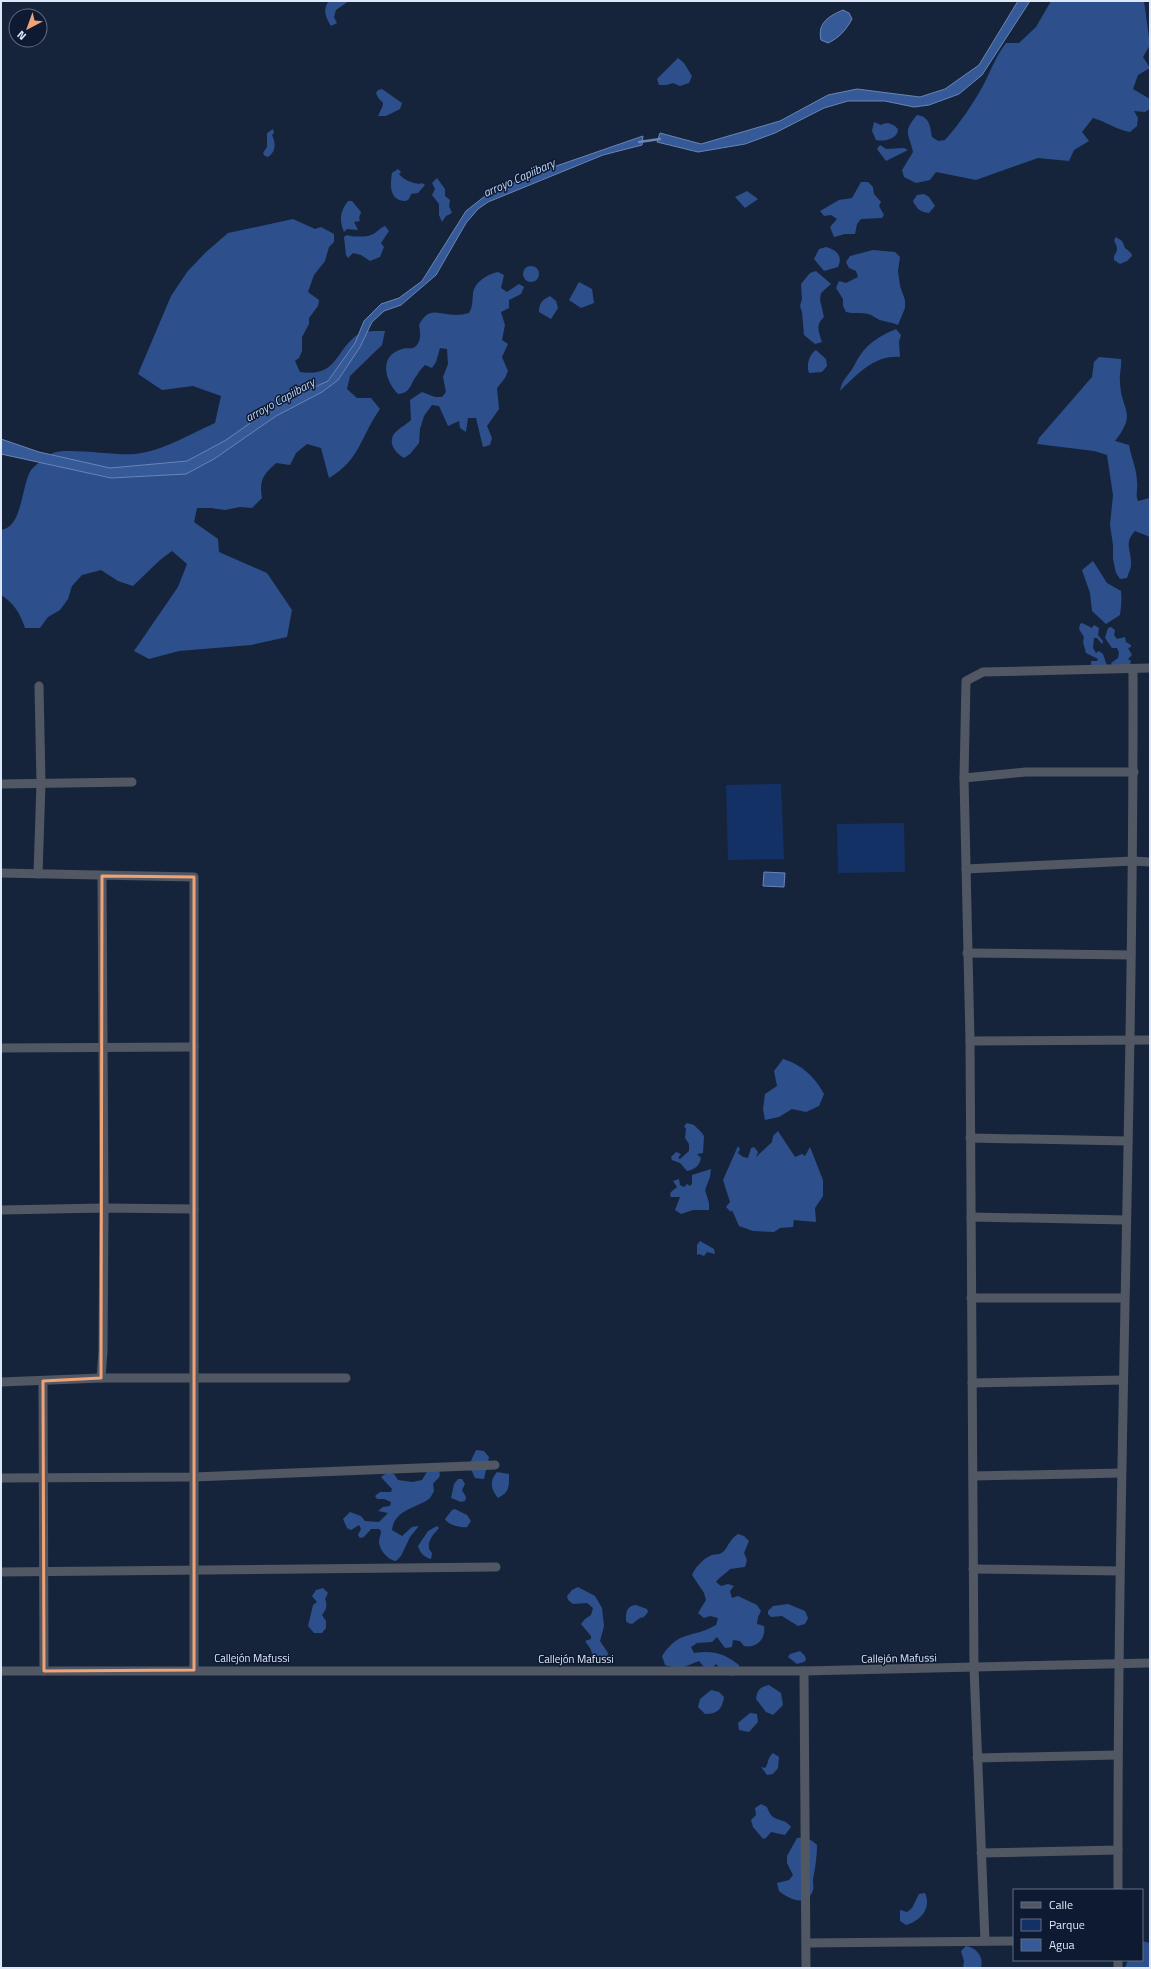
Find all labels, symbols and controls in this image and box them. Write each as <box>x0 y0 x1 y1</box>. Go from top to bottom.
north arrow <box>8 8 48 48</box>
text: N <box>13 27 30 44</box>
water label: arroyo Capiibary <box>480 153 559 202</box>
water label: arroyo Capiibary <box>241 372 319 427</box>
street label: Callejón Mafussi <box>861 1649 937 1667</box>
street label: Callejón Mafussi <box>214 1650 290 1666</box>
street label: Callejón Mafussi <box>538 1651 614 1667</box>
legend <box>1013 1889 1143 1961</box>
text: Calle <box>1049 1895 1073 1914</box>
text: Parque <box>1049 1915 1085 1934</box>
text: Agua <box>1049 1935 1075 1954</box>

